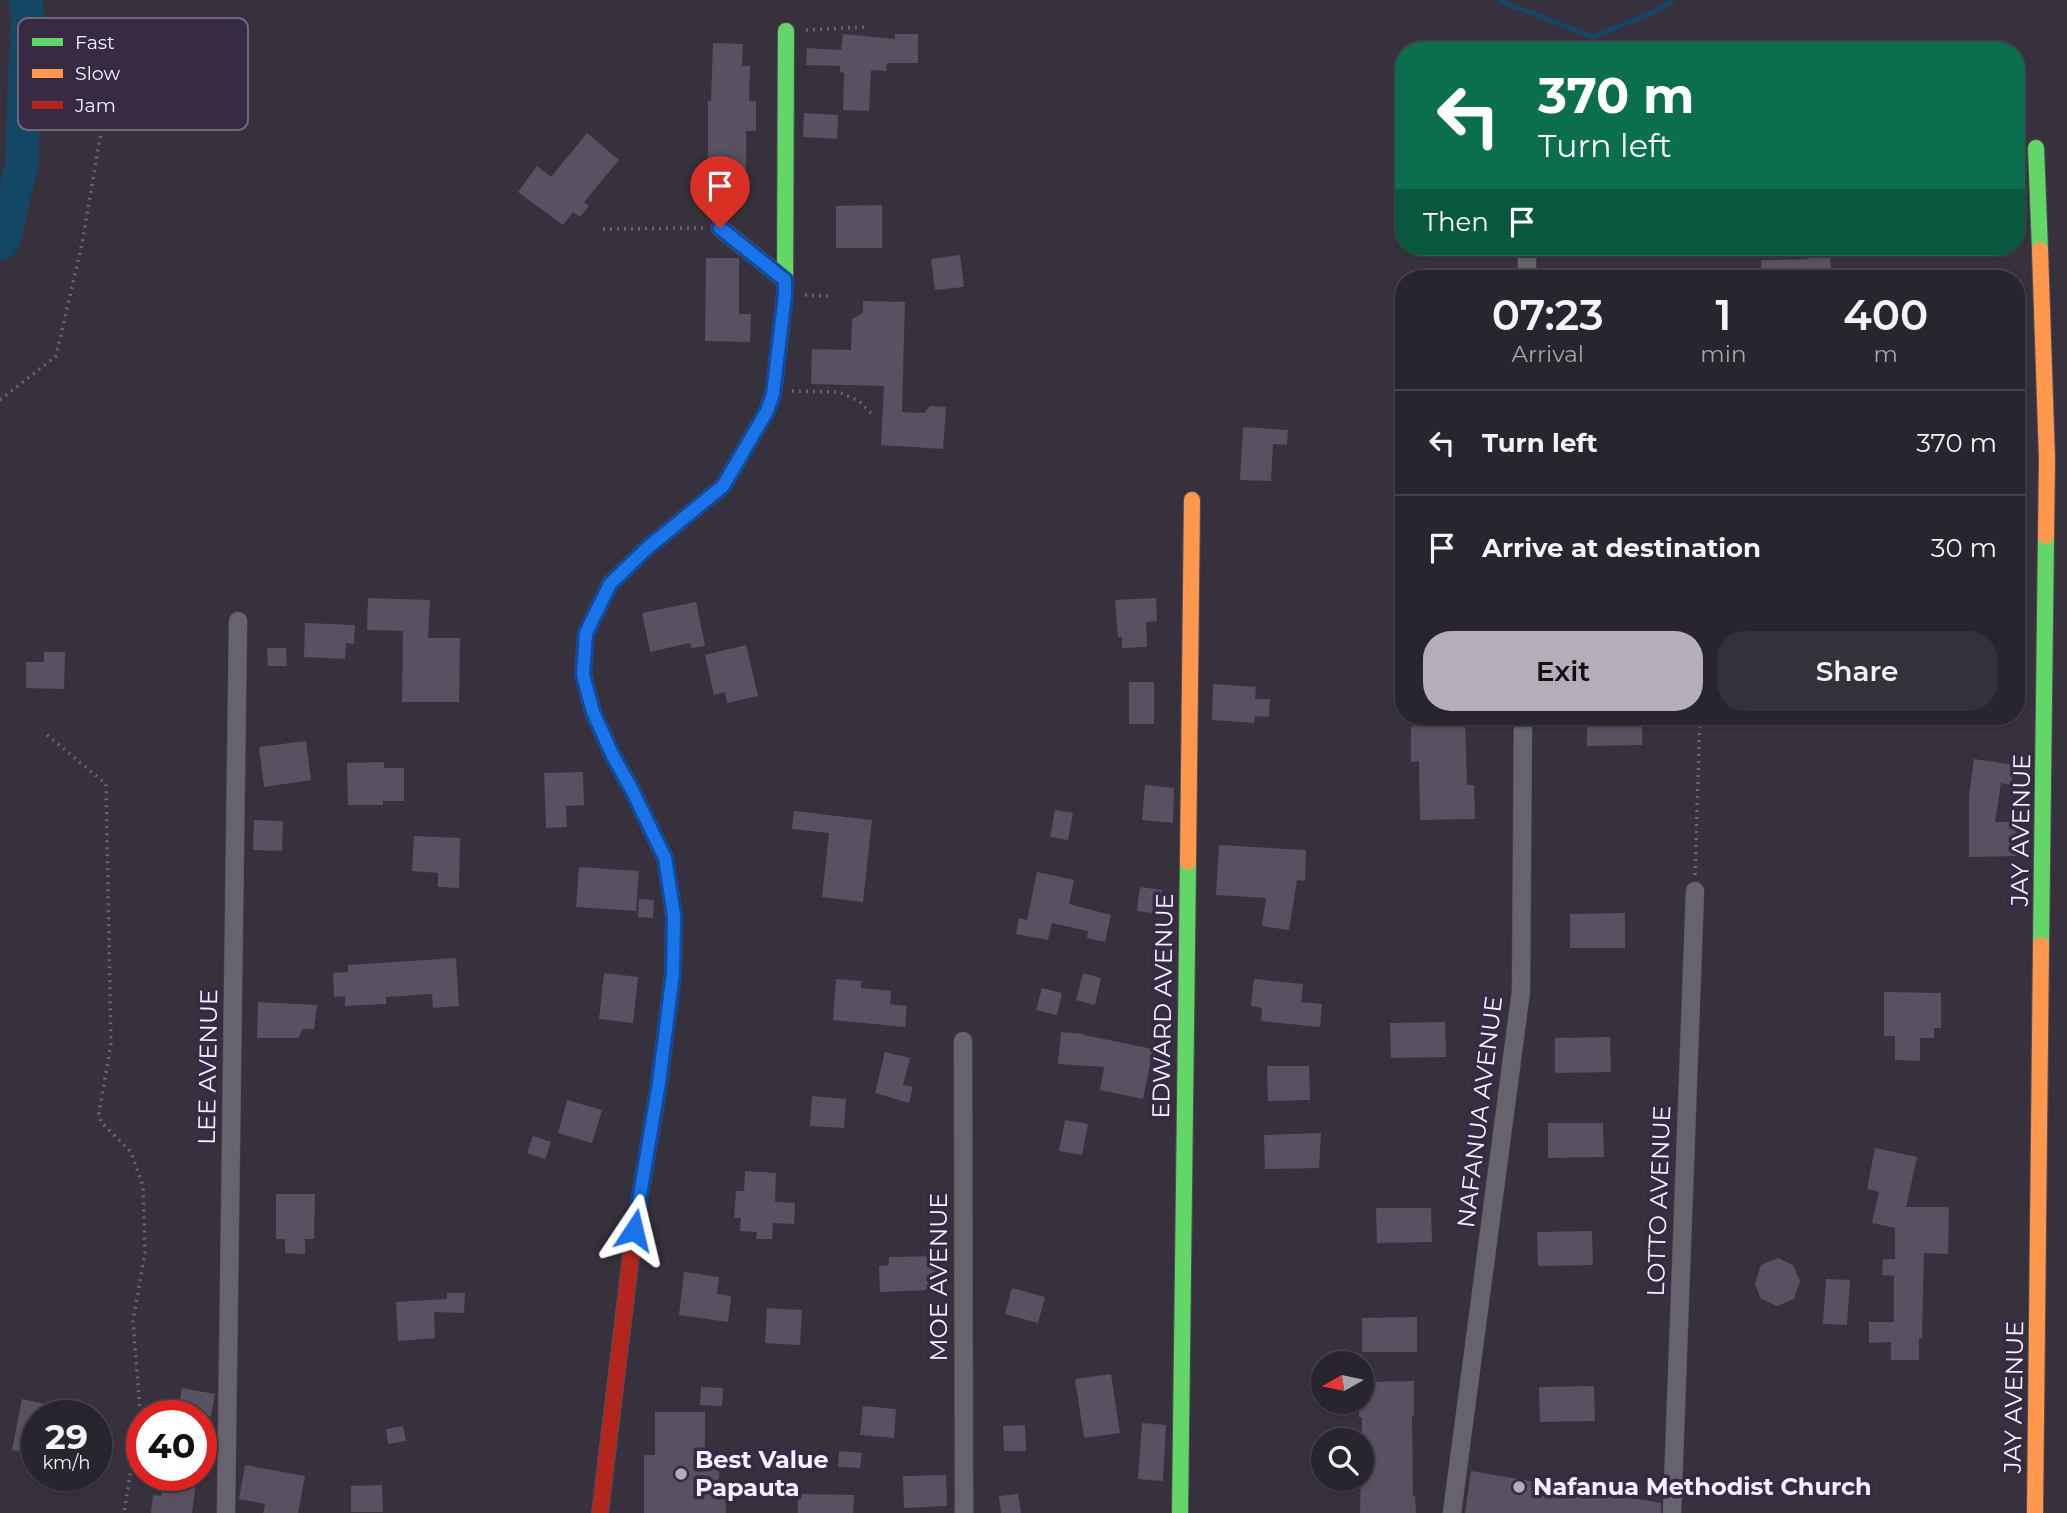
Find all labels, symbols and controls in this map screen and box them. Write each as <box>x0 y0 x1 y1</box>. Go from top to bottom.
legend <box>18 18 248 130</box>
text: Fast <box>75 31 115 54</box>
text: Slow <box>75 62 120 85</box>
text: 370 m <box>1538 66 1695 125</box>
icon: left <box>1423 70 1514 161</box>
text: Jam <box>74 94 116 117</box>
text: Turn left <box>1538 126 1672 165</box>
pin <box>690 156 750 228</box>
icon: arrive <box>701 167 739 205</box>
icon: arrive <box>1503 203 1541 241</box>
text: Then <box>1423 206 1489 238</box>
text: 07:23 <box>1492 289 1604 341</box>
text: 1 <box>1715 289 1731 341</box>
text: 400 <box>1843 289 1928 341</box>
text: Arrival <box>1511 340 1584 368</box>
text: min <box>1700 340 1746 368</box>
text: m <box>1874 340 1898 368</box>
icon: left <box>1423 424 1461 462</box>
text: Turn left <box>1482 427 1598 459</box>
text: 370 m <box>1916 427 1997 459</box>
icon: arrive <box>1423 529 1461 567</box>
text: Arrive at destination <box>1482 532 1761 564</box>
text: 30 m <box>1931 532 1997 564</box>
button: Exit <box>1423 631 1703 711</box>
button: Share <box>1717 631 1997 711</box>
street label: JAY AVENUE <box>2005 753 2036 908</box>
street label: EDWARD AVENUE <box>1146 893 1179 1119</box>
street label: LEE AVENUE <box>192 989 223 1145</box>
street label: NAFANUA AVENUE <box>1451 994 1508 1230</box>
street label: LOTTO AVENUE <box>1641 1105 1676 1297</box>
position arrow <box>597 1193 671 1267</box>
street label: MOE AVENUE <box>924 1193 953 1361</box>
street label: JAY AVENUE <box>1998 1320 2029 1475</box>
north arrow <box>1311 1351 1374 1414</box>
map controls <box>1311 1351 1374 1491</box>
speed limit sign: 40 <box>126 1400 217 1491</box>
text: 29 <box>45 1415 88 1458</box>
button: search <box>1311 1428 1374 1491</box>
place label: Best Value Papauta <box>695 1445 829 1502</box>
text: km/h <box>42 1452 91 1474</box>
marker: Best Value Papauta <box>673 1466 689 1482</box>
place label: Nafanua Methodist Church <box>1533 1472 1872 1501</box>
marker: Nafanua Methodist Church <box>1511 1479 1527 1495</box>

